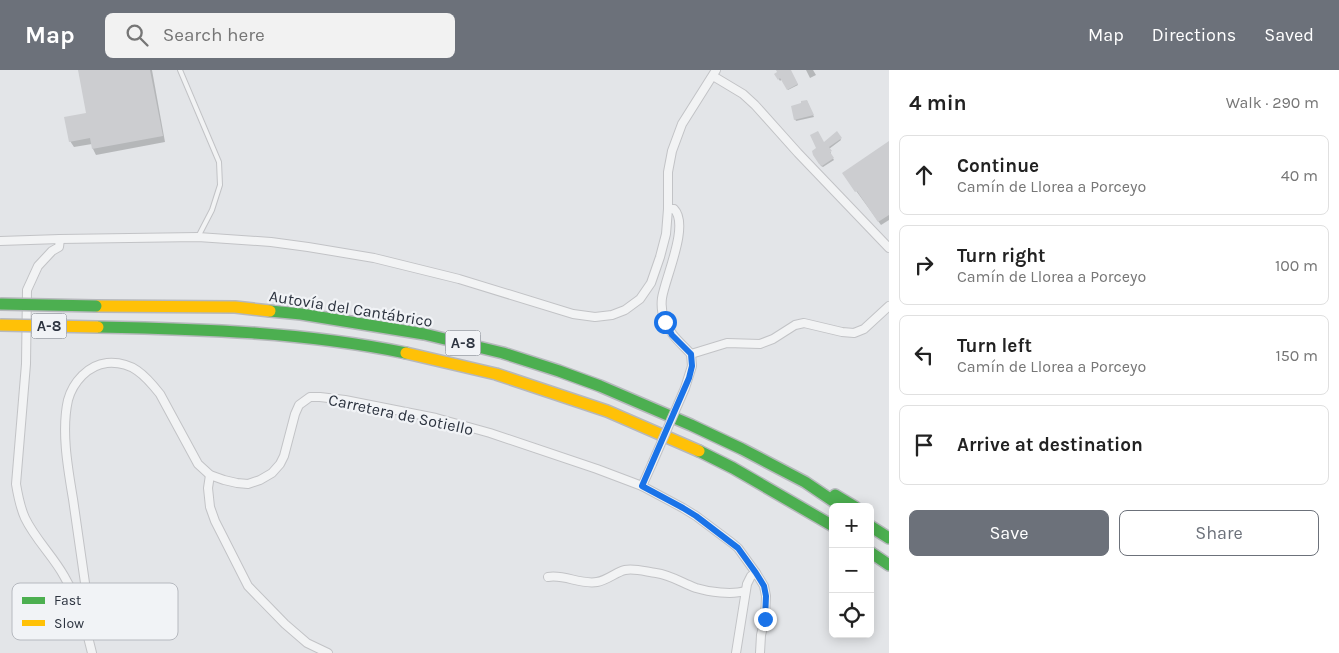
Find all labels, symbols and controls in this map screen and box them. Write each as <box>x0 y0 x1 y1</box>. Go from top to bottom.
search box <box>105 13 455 58</box>
text: Map <box>25 21 75 49</box>
icon: search <box>123 21 151 49</box>
text: Search here <box>163 24 265 46</box>
text: Map <box>1088 24 1124 46</box>
text: Directions <box>1152 24 1236 46</box>
text: Saved <box>1264 24 1314 46</box>
text: 4 min <box>909 91 967 115</box>
text: Walk · 290 m <box>1226 93 1319 112</box>
text: Continue <box>957 155 1039 177</box>
icon: ahead <box>910 161 938 189</box>
text: 40 m <box>1281 166 1318 185</box>
text: Camín de Llorea a Porceyo <box>957 177 1146 196</box>
text: Turn right <box>957 245 1046 267</box>
icon: right <box>910 251 938 279</box>
text: 100 m <box>1275 256 1318 275</box>
text: Camín de Llorea a Porceyo <box>957 267 1146 286</box>
street label: Autovía del Cantábrico <box>268 286 434 331</box>
route start <box>654 311 677 334</box>
road number: A-8 <box>32 314 66 338</box>
road number: A-8 <box>446 330 480 356</box>
text: Turn left <box>957 335 1032 357</box>
icon: left <box>910 341 938 369</box>
text: 150 m <box>1275 346 1318 365</box>
text: Camín de Llorea a Porceyo <box>957 357 1146 376</box>
street label: Carretera de Sotiello <box>327 390 475 439</box>
icon: arrive <box>910 431 938 459</box>
text: Arrive at destination <box>957 434 1143 456</box>
map controls <box>829 503 874 638</box>
button: + <box>829 503 874 548</box>
button: Save <box>909 510 1109 556</box>
button: Share <box>1119 510 1319 556</box>
button: − <box>829 548 874 593</box>
legend <box>12 583 178 640</box>
text: Fast <box>54 592 81 609</box>
button: locate <box>829 593 874 638</box>
route end <box>754 608 777 631</box>
text: Slow <box>54 615 84 632</box>

